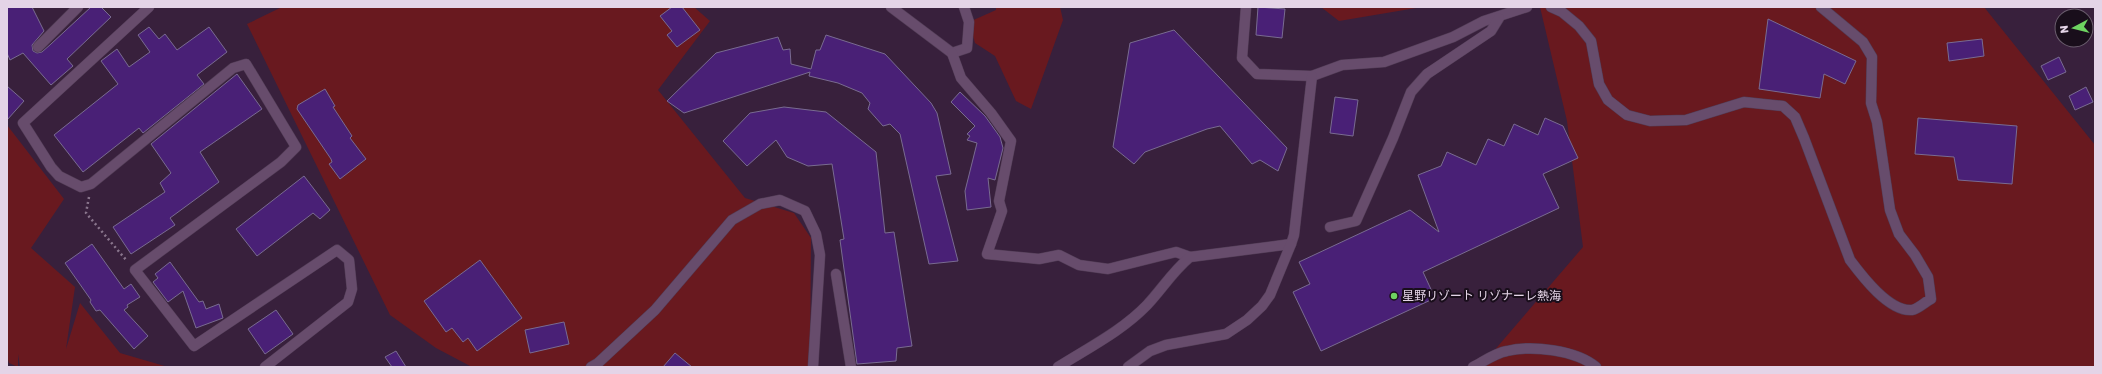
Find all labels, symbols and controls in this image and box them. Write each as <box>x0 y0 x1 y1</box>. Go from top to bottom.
north arrow <box>2054 8 2094 48</box>
text: N <box>2058 24 2072 34</box>
place label: 星野リゾート リゾナーレ熱海 <box>1402 289 1561 303</box>
marker: 星野リゾート リゾナーレ熱海 <box>1389 291 1399 301</box>

